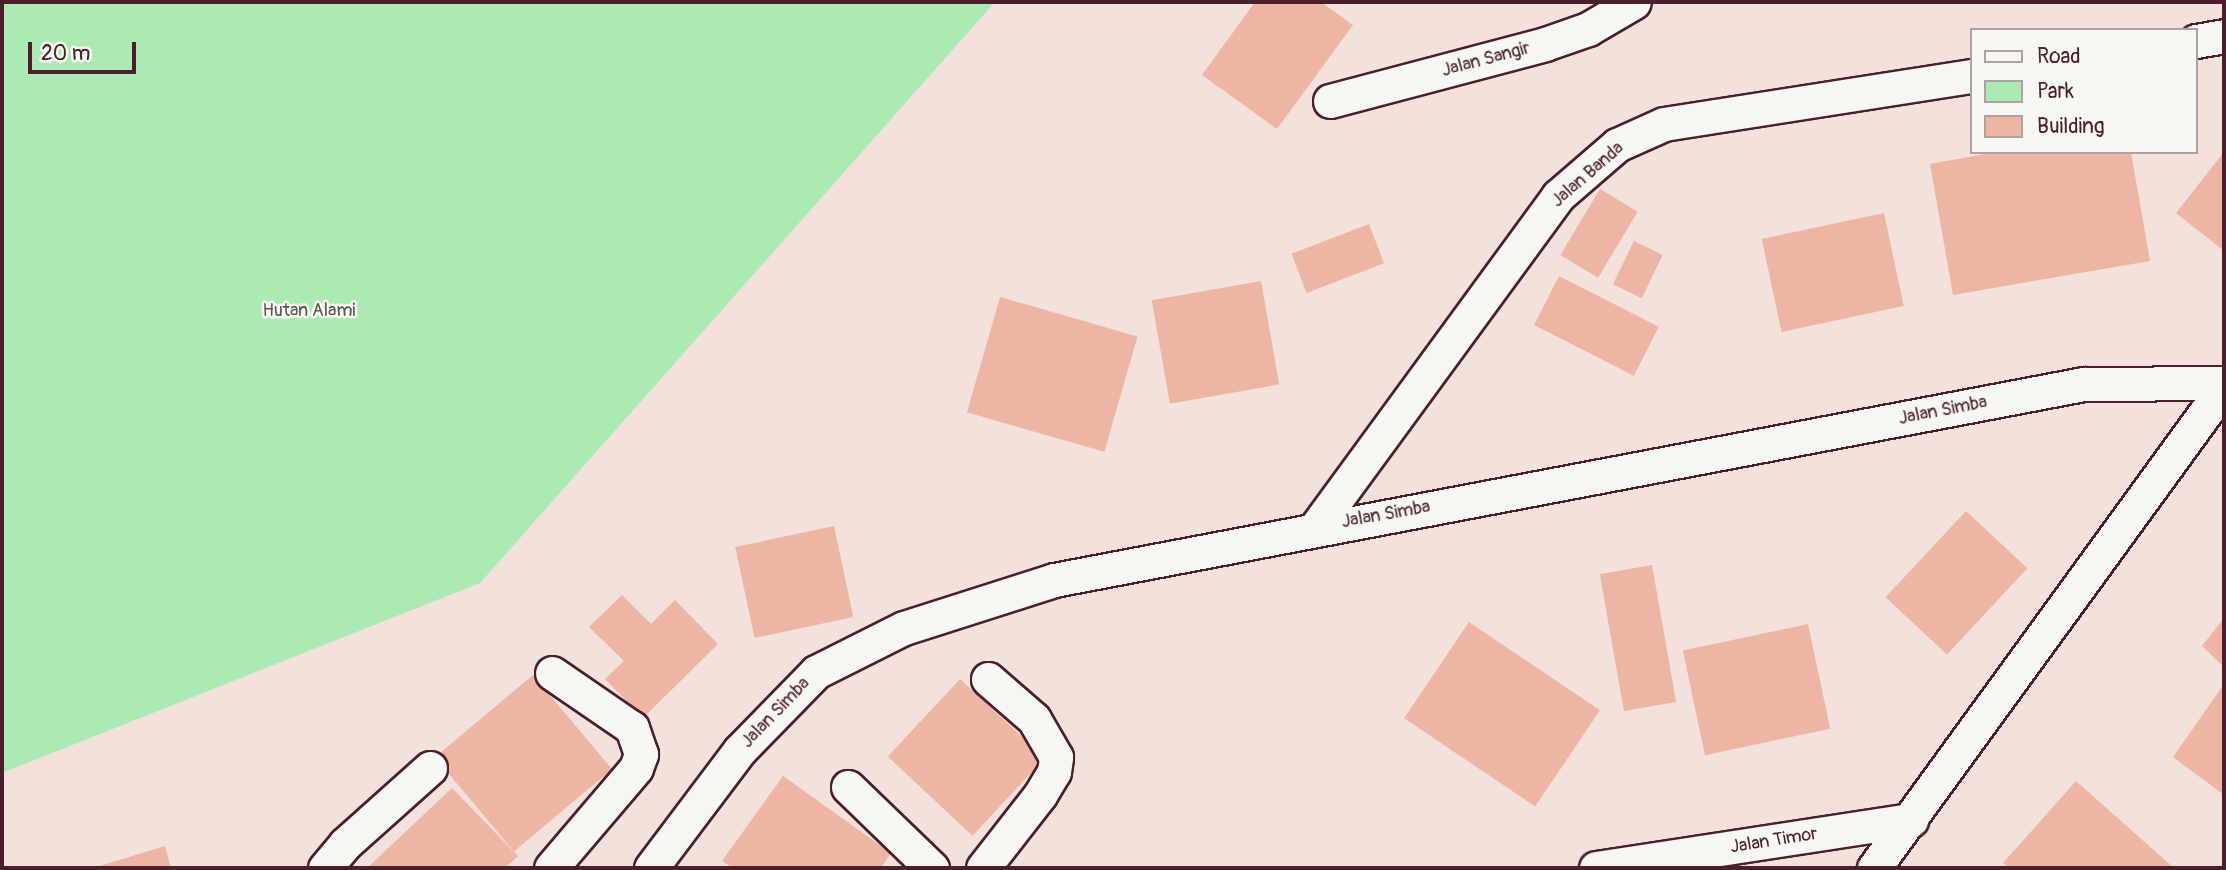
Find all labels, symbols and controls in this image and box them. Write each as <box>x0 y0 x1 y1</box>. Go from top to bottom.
scale bar <box>32 28 140 72</box>
legend <box>1970 28 2198 154</box>
street label: Jalan Sangir <box>1440 38 1532 82</box>
text: 20 m <box>41 40 90 67</box>
text: Road <box>2037 43 2081 70</box>
text: Park <box>2037 78 2074 105</box>
text: Building <box>2037 113 2104 140</box>
street label: Jalan Banda <box>1547 138 1629 212</box>
park label: Hutan Alami <box>262 300 356 322</box>
street label: Jalan Simba <box>1897 392 1989 430</box>
street label: Jalan Simba <box>1340 497 1432 533</box>
street label: Jalan Simba <box>737 673 815 753</box>
street label: Jalan Timor <box>1729 823 1819 859</box>

